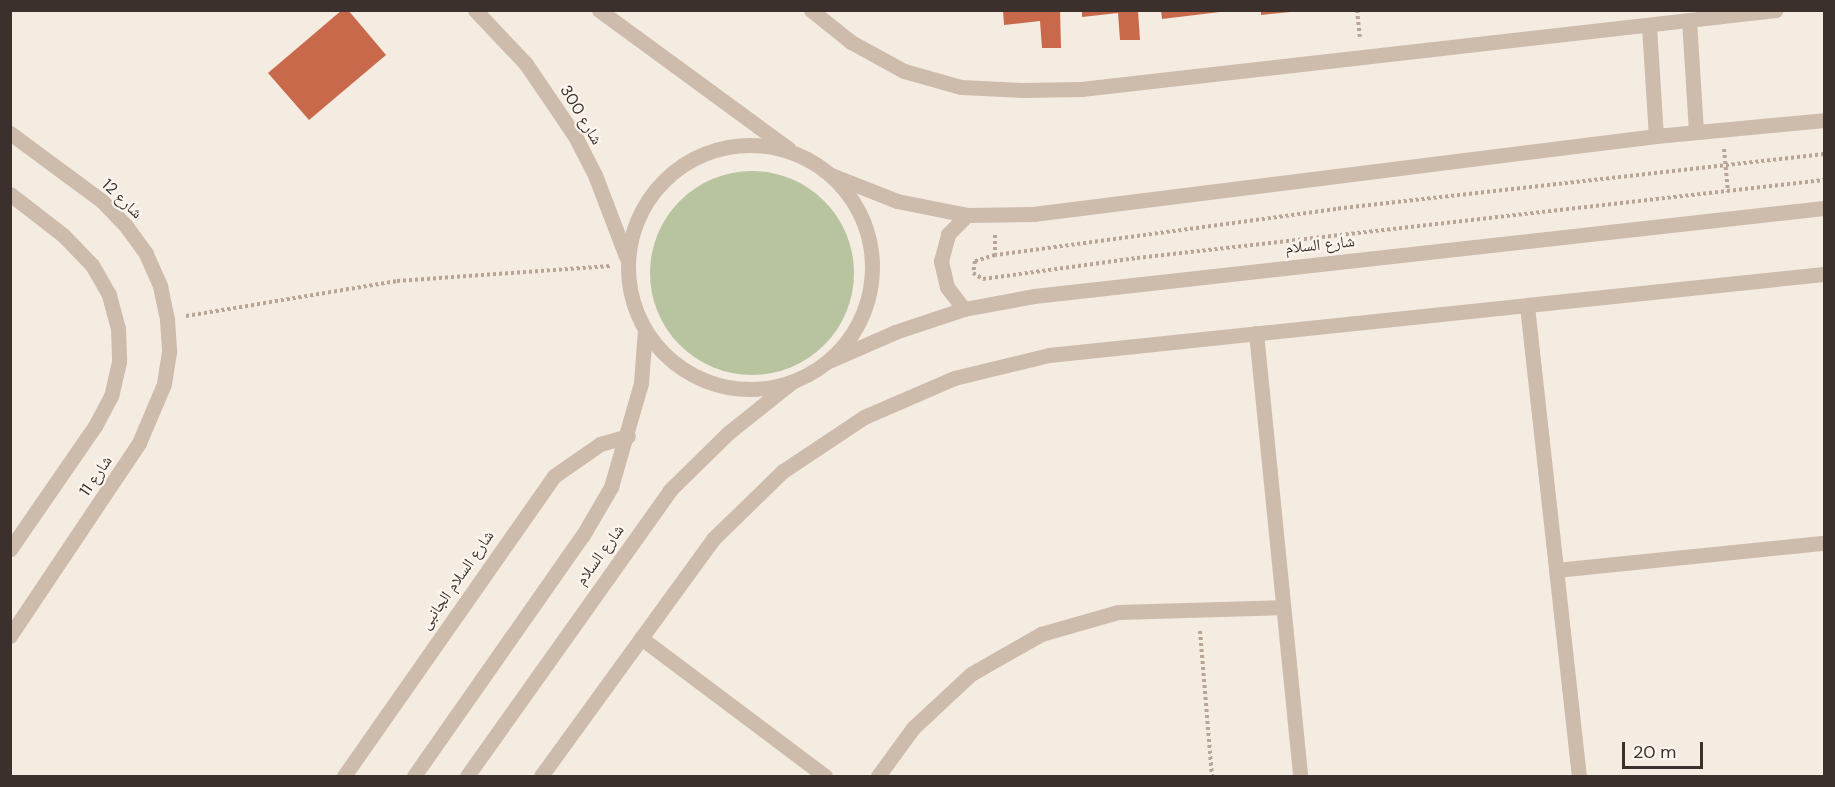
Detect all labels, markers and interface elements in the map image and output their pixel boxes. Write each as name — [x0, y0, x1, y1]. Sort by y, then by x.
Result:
street label: شارع 300 — [556, 82, 606, 148]
street label: شارع 12 — [98, 175, 146, 223]
street label: شارع السلام — [1284, 232, 1356, 258]
street label: شارع 11 — [76, 452, 116, 500]
street label: شارع السلام — [572, 521, 628, 589]
street label: شارع السلام الجانبى — [416, 527, 498, 633]
scale bar — [1625, 730, 1706, 768]
text: 20 m — [1633, 740, 1676, 764]

